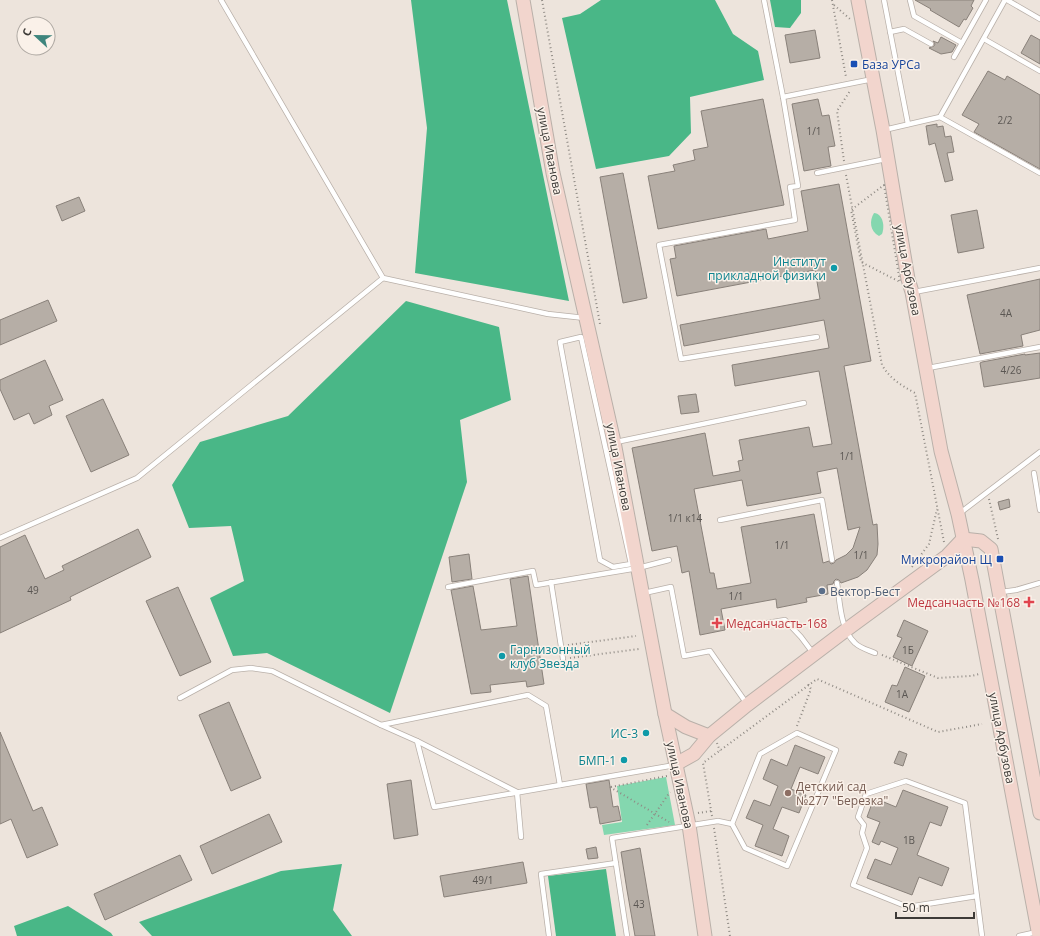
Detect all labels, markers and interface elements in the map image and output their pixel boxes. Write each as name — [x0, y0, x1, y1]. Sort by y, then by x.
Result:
north arrow — [16, 16, 56, 56]
text: С — [18, 26, 35, 38]
place label: База УРСа — [862, 56, 920, 73]
marker: База УРСа — [849, 59, 859, 69]
street label: улица Иванова — [533, 106, 567, 196]
house number: 2/2 — [997, 113, 1013, 127]
house number: 1/1 — [806, 124, 822, 138]
street label: улица Арбузова — [891, 223, 925, 317]
place label: Институт прикладной физики — [708, 253, 826, 284]
marker: Институт прикладной физики — [829, 263, 839, 273]
house number: 4А — [1000, 306, 1013, 320]
house number: 4/26 — [1001, 363, 1022, 377]
street label: улица Иванова — [602, 422, 636, 512]
house number: 1/1 — [839, 449, 855, 463]
house number: 1/1 к14 — [668, 511, 702, 525]
house number: 1/1 — [774, 538, 790, 552]
house number: 1/1 — [853, 548, 869, 562]
place label: Микрорайон Щ — [901, 551, 993, 568]
marker: Микрорайон Щ — [995, 554, 1005, 564]
house number: 49 — [27, 583, 39, 597]
place label: Вектор-Бeст — [830, 583, 901, 600]
marker: Вектор-Бeст — [817, 586, 827, 596]
house number: 1/1 — [728, 589, 744, 603]
place label: Медсанчасть №168 — [907, 594, 1020, 611]
marker: Медсанчасть №168 — [1023, 596, 1035, 608]
place label: Медсанчасть-168 — [726, 615, 827, 632]
marker: Медсанчасть-168 — [711, 617, 723, 629]
place label: Гарнизонный клуб Звезда — [510, 641, 591, 672]
house number: 1Б — [902, 643, 914, 657]
marker: Гарнизонный клуб Звезда — [497, 651, 507, 661]
house number: 1А — [896, 687, 909, 701]
street label: улица Арбузова — [985, 691, 1019, 785]
place label: ИС-3 — [611, 725, 638, 742]
marker: ИС-3 — [641, 728, 651, 738]
street label: улица Иванова — [662, 740, 698, 830]
place label: БМП-1 — [578, 752, 616, 769]
marker: БМП-1 — [619, 755, 629, 765]
place label: Детский сад №277 "Березка" — [796, 778, 888, 809]
marker: Детский сад №277 "Березка" — [783, 788, 793, 798]
house number: 1В — [903, 833, 915, 847]
house number: 49/1 — [473, 873, 493, 887]
scale bar — [896, 894, 974, 920]
house number: 43 — [633, 897, 645, 911]
text: 50 m — [902, 899, 930, 916]

